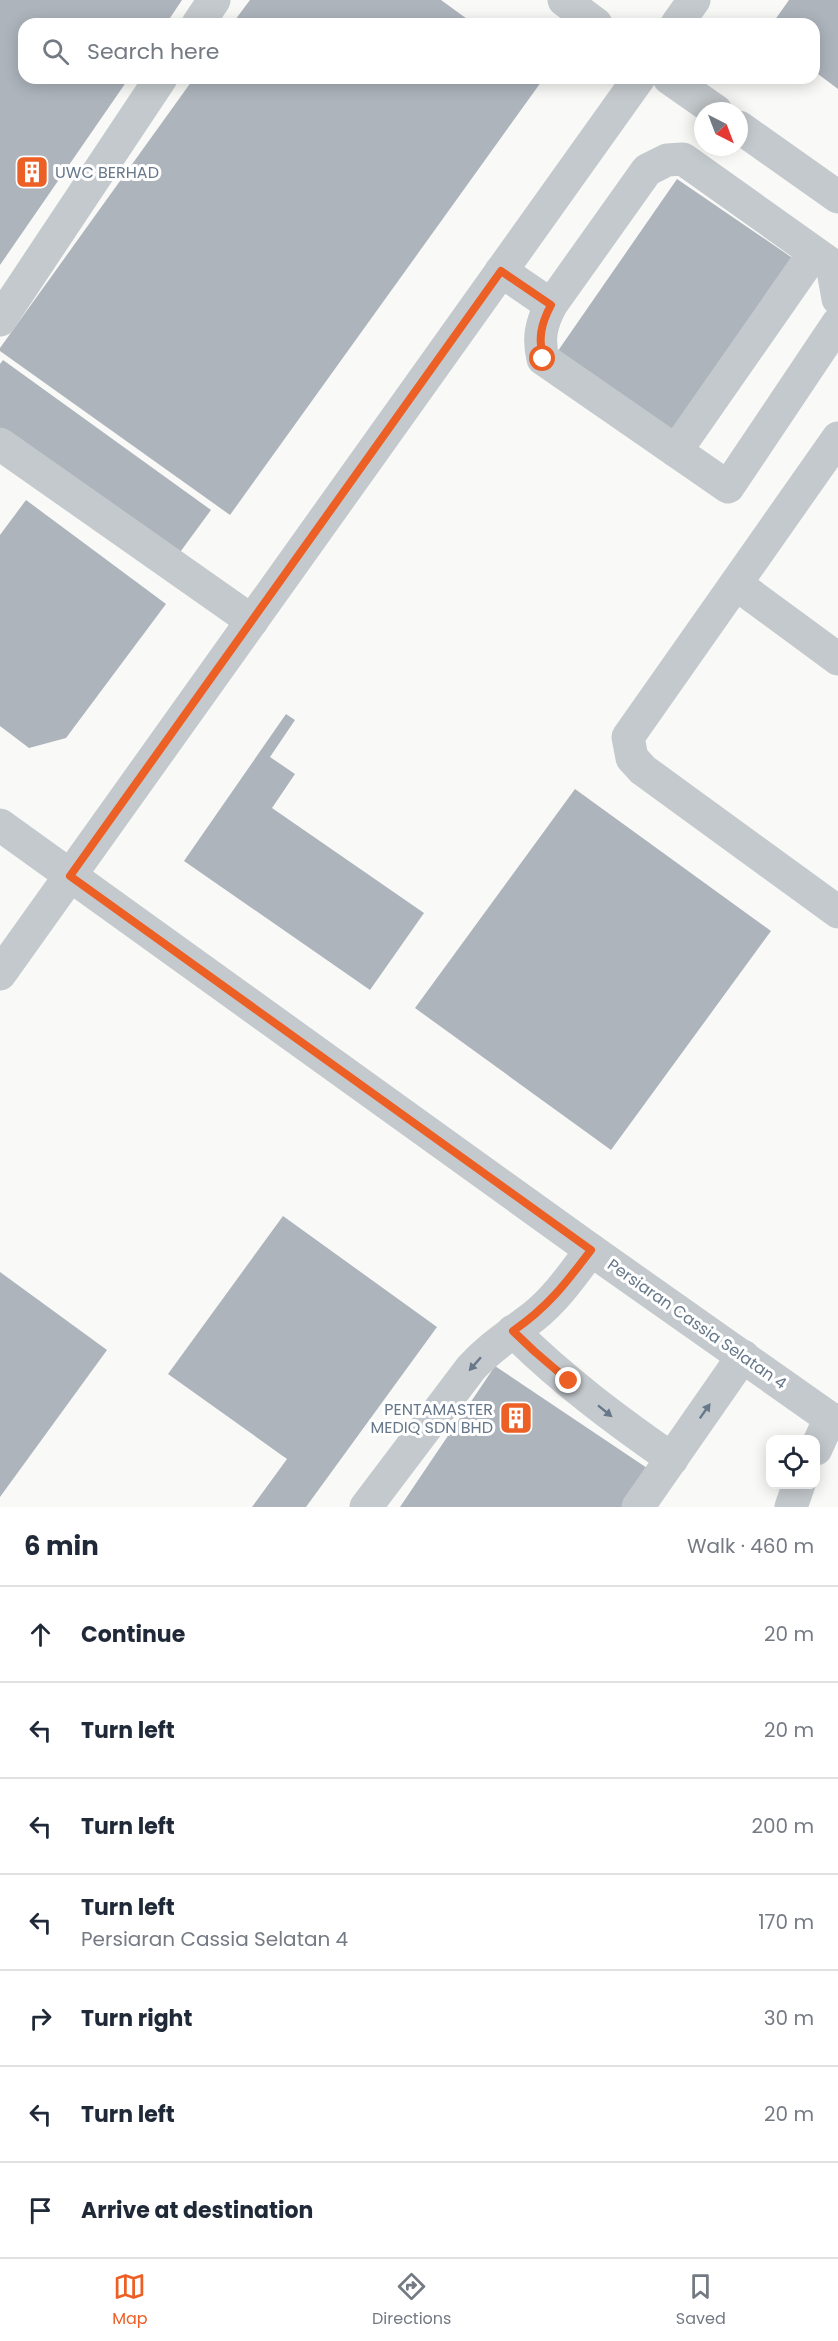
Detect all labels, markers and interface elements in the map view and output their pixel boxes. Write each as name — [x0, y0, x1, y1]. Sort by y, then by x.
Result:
search box — [18, 18, 820, 84]
icon: search — [39, 35, 72, 68]
text: Search here — [87, 36, 220, 67]
north arrow — [694, 102, 748, 156]
building icon: UWC BERHAD — [14, 154, 50, 190]
place label: UWC BERHAD — [55, 161, 159, 184]
route start — [529, 345, 555, 371]
street label: Persiaran Cassia Selatan 4 — [603, 1253, 791, 1395]
one-way arrow — [469, 1356, 482, 1371]
route end — [555, 1367, 581, 1393]
place label: PENTAMASTER MEDIQ SDN BHD — [370, 1398, 493, 1439]
building icon: PENTAMASTER MEDIQ SDN BHD — [498, 1400, 534, 1436]
one-way arrow — [699, 1403, 711, 1419]
one-way arrow — [597, 1404, 613, 1417]
map controls — [766, 1435, 820, 1489]
button: locate — [766, 1435, 820, 1489]
text: 6 min — [24, 1528, 99, 1564]
text: Walk · 460 m — [687, 1532, 814, 1560]
icon: ahead — [24, 1618, 57, 1651]
text: Continue — [81, 1619, 185, 1650]
text: 20 m — [764, 1620, 814, 1648]
icon: left — [24, 1714, 57, 1747]
text: Turn left — [81, 1715, 175, 1746]
text: 20 m — [764, 1716, 814, 1744]
icon: left — [24, 1810, 57, 1843]
text: Turn left — [81, 1811, 175, 1842]
text: 200 m — [751, 1812, 814, 1840]
text: Turn left — [81, 1892, 175, 1923]
icon: left — [24, 1906, 57, 1939]
text: 170 m — [758, 1908, 814, 1936]
text: Persiaran Cassia Selatan 4 — [81, 1925, 348, 1953]
icon: right — [24, 2002, 57, 2035]
text: Turn right — [81, 2003, 192, 2034]
text: 30 m — [764, 2004, 814, 2032]
icon: left — [24, 2098, 57, 2131]
text: Turn left — [81, 2099, 175, 2130]
text: 20 m — [764, 2100, 814, 2128]
icon: arrive — [24, 2194, 57, 2227]
text: Arrive at destination — [81, 2195, 313, 2226]
tab: Map — [112, 2270, 148, 2331]
tab: Directions — [372, 2270, 451, 2331]
tab: Saved — [676, 2270, 726, 2331]

